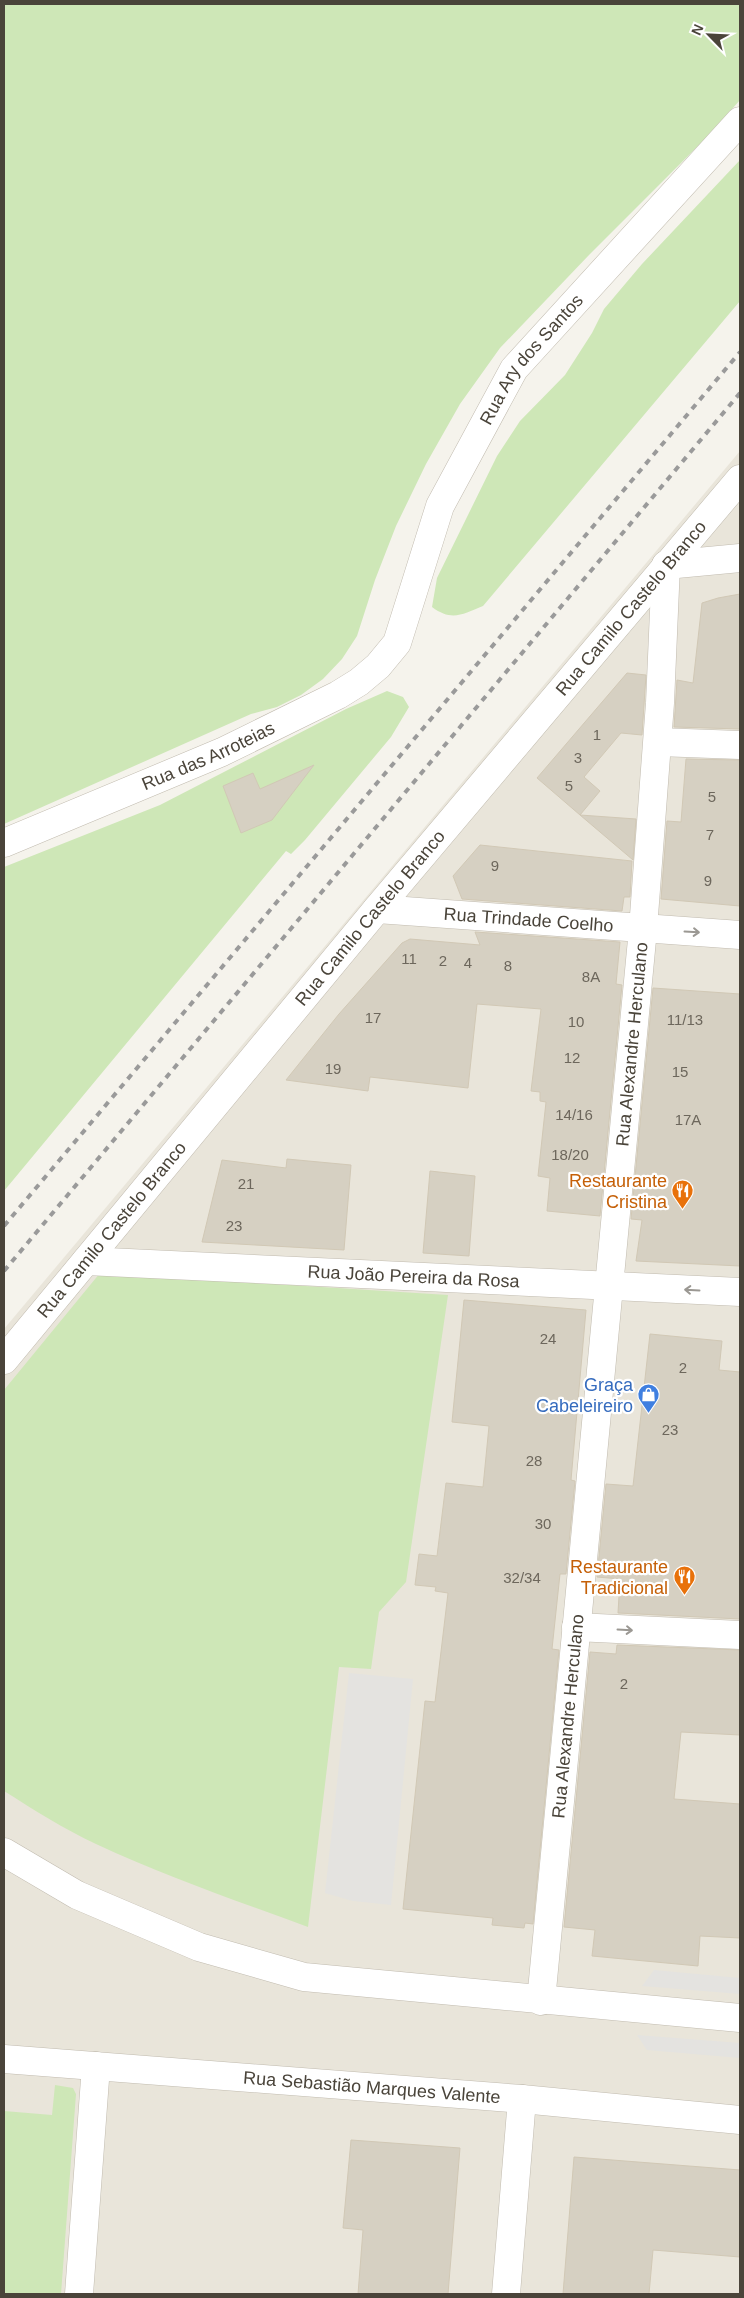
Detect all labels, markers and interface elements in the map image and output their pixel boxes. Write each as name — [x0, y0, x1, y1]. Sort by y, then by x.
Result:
north arrow — [684, 10, 734, 60]
text: N — [688, 22, 706, 38]
street label: Rua Ary dos Santos — [476, 290, 587, 428]
street label: Rua Camilo Castelo Branco — [552, 517, 710, 699]
street label: Rua das Arroteias — [139, 718, 278, 794]
house number: 1 — [593, 726, 601, 743]
house number: 3 — [574, 749, 582, 766]
house number: 5 — [565, 777, 573, 794]
house number: 5 — [708, 788, 716, 805]
street label: Rua Camilo Castelo Branco — [291, 826, 449, 1010]
house number: 7 — [706, 826, 714, 843]
house number: 9 — [491, 857, 499, 874]
house number: 9 — [704, 872, 712, 889]
street label: Rua Trindade Coelho — [443, 904, 614, 936]
one-way arrow — [684, 928, 700, 937]
street label: Rua Alexandre Herculano — [612, 941, 652, 1147]
house number: 11 — [401, 950, 417, 967]
house number: 2 — [439, 952, 447, 969]
house number: 4 — [464, 954, 472, 971]
house number: 8 — [504, 957, 512, 974]
house number: 8A — [582, 968, 600, 985]
house number: 17 — [365, 1009, 381, 1026]
house number: 11/13 — [667, 1011, 703, 1028]
house number: 10 — [568, 1013, 584, 1030]
house number: 12 — [564, 1049, 580, 1066]
house number: 19 — [325, 1060, 341, 1077]
house number: 15 — [672, 1063, 688, 1080]
house number: 14/16 — [555, 1106, 593, 1123]
house number: 17A — [675, 1111, 701, 1128]
street label: Rua Camilo Castelo Branco — [33, 1138, 190, 1322]
house number: 18/20 — [551, 1146, 589, 1163]
place label: Restaurante Cristina — [569, 1171, 668, 1212]
house number: 21 — [238, 1175, 254, 1192]
restaurant icon: Restaurante Cristina — [671, 1179, 695, 1210]
house number: 23 — [226, 1217, 242, 1234]
street label: Rua João Pereira da Rosa — [307, 1262, 521, 1292]
one-way arrow — [684, 1285, 700, 1294]
house number: 24 — [540, 1330, 556, 1347]
house number: 2 — [679, 1359, 687, 1376]
place label: Graça Cabeleireiro — [536, 1375, 634, 1416]
shop icon: Graça Cabeleireiro — [637, 1383, 661, 1414]
house number: 23 — [662, 1421, 678, 1438]
house number: 28 — [526, 1452, 542, 1469]
house number: 30 — [535, 1515, 551, 1532]
place label: Restaurante Tradicional — [570, 1557, 668, 1598]
restaurant icon: Restaurante Tradicional — [672, 1565, 696, 1596]
house number: 32/34 — [503, 1569, 541, 1586]
street label: Rua Alexandre Herculano — [548, 1613, 588, 1819]
one-way arrow — [617, 1625, 633, 1634]
house number: 2 — [620, 1675, 628, 1692]
street label: Rua Sebastião Marques Valente — [243, 2068, 501, 2107]

